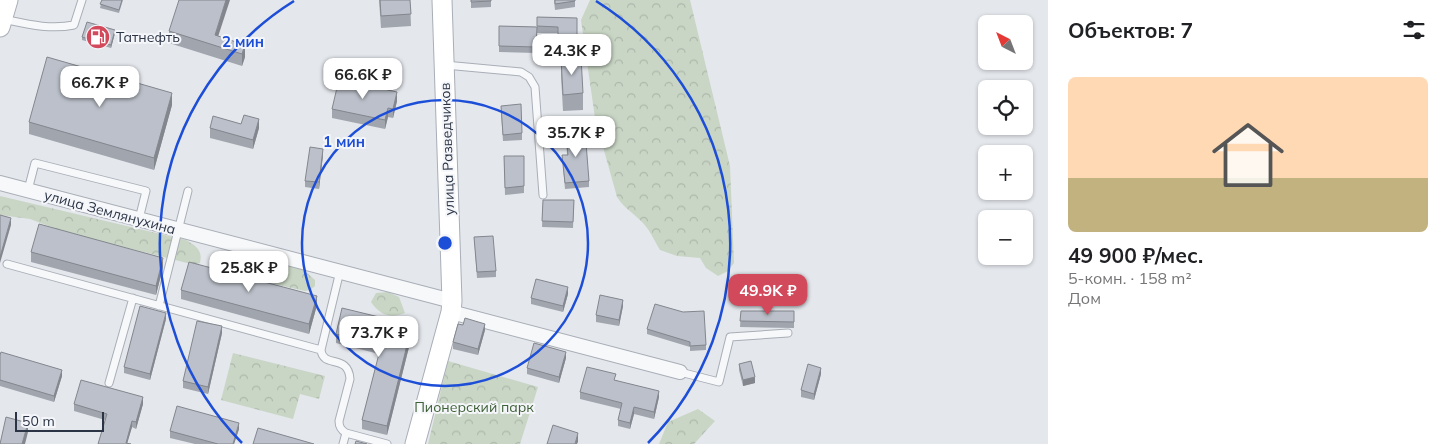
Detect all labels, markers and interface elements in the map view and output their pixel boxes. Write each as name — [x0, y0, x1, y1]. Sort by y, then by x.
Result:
north arrow — [978, 15, 1032, 70]
map controls — [978, 15, 1033, 265]
icon: filters — [1400, 16, 1428, 44]
text: Объектов: 7 — [1068, 17, 1193, 43]
fuel station icon: Татнефть — [85, 24, 111, 50]
place label: Татнефть — [116, 28, 180, 46]
text: 2 мин — [222, 32, 264, 51]
pin: 24.3K ₽ — [526, 34, 618, 76]
text: 24.3K ₽ — [543, 40, 601, 60]
pin: 66.6K ₽ — [317, 58, 409, 100]
text: 66.6K ₽ — [334, 64, 392, 84]
pin: 66.7K ₽ — [54, 66, 146, 108]
text: 66.7K ₽ — [71, 72, 129, 92]
button: locate — [978, 80, 1033, 135]
street label: улица Разведчиков — [436, 82, 458, 216]
icon: home — [1203, 110, 1293, 200]
pin: 35.7K ₽ — [530, 116, 622, 158]
text: 35.7K ₽ — [547, 122, 605, 142]
text: 1 мин — [323, 132, 365, 151]
button: + — [978, 145, 1033, 200]
street label: улица Землянухина — [42, 186, 178, 238]
button: − — [978, 210, 1033, 265]
centre of rings — [436, 234, 454, 252]
text: 49 900 ₽/мес. — [1068, 242, 1203, 268]
pin: 25.8K ₽ — [203, 250, 295, 293]
text: 25.8K ₽ — [220, 257, 278, 277]
text: 5-комн. · 158 m² — [1068, 268, 1192, 288]
pin: 49.9K ₽ — [722, 274, 814, 316]
text: 49.9K ₽ — [739, 280, 797, 300]
text: Дом — [1068, 288, 1101, 308]
pin: 73.7K ₽ — [333, 316, 425, 358]
text: 73.7K ₽ — [350, 322, 408, 342]
park label: Пионерский парк — [414, 398, 534, 416]
scale bar — [15, 409, 104, 432]
text: 50 m — [22, 412, 55, 430]

